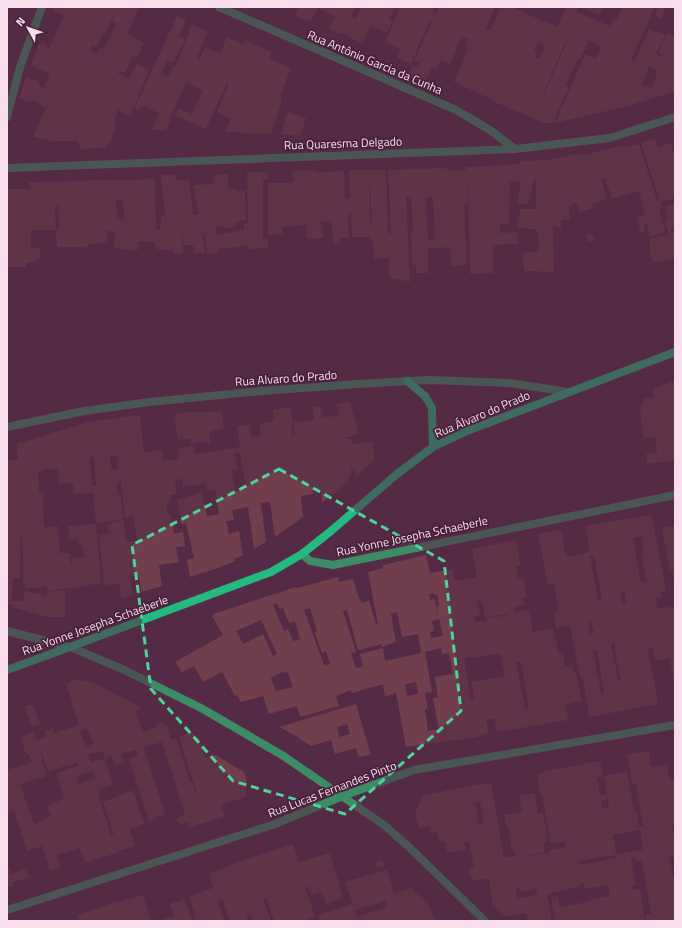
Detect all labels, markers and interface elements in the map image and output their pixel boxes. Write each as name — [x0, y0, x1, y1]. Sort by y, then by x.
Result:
north arrow — [8, 8, 48, 48]
text: N — [12, 14, 29, 30]
street label: Rua Antônio Garcia da Cunha — [304, 25, 446, 99]
street label: Rua Quaresma Delgado — [283, 131, 403, 155]
street label: Rua Alvaro do Prado — [234, 365, 338, 391]
street label: Rua Álvaro do Prado — [431, 385, 533, 443]
street label: Rua Yonne Josepha Schaeberle — [335, 511, 489, 561]
street label: Rua Yonne Josepha Schaeberle — [19, 590, 171, 660]
street label: Rua Lucas Fernandes Pinto — [265, 756, 399, 822]

